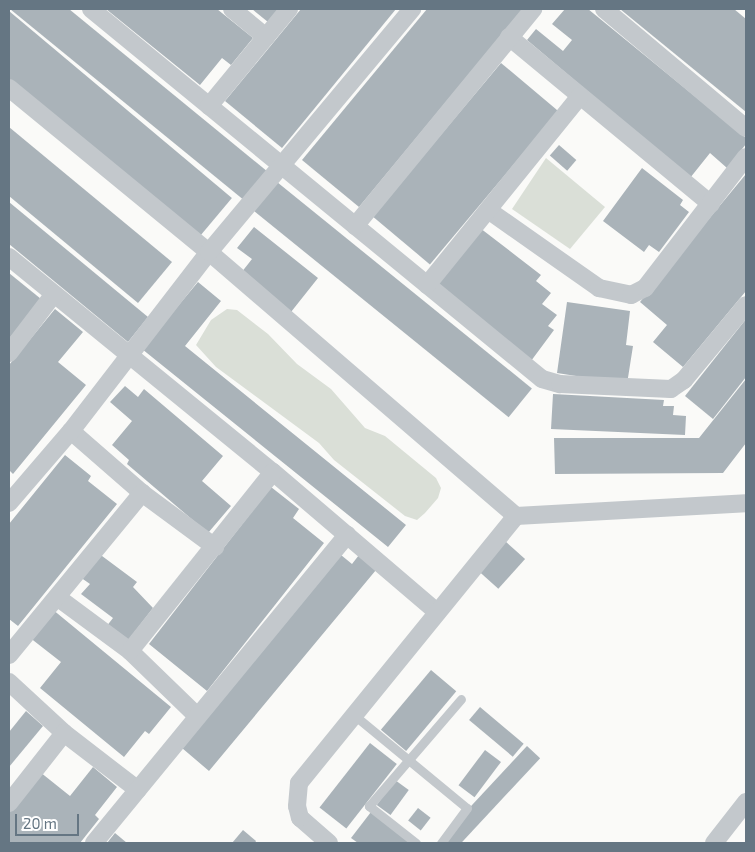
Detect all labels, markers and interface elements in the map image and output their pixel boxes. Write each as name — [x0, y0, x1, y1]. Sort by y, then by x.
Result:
scale bar — [18, 804, 81, 836]
text: 20 m — [23, 814, 57, 832]

